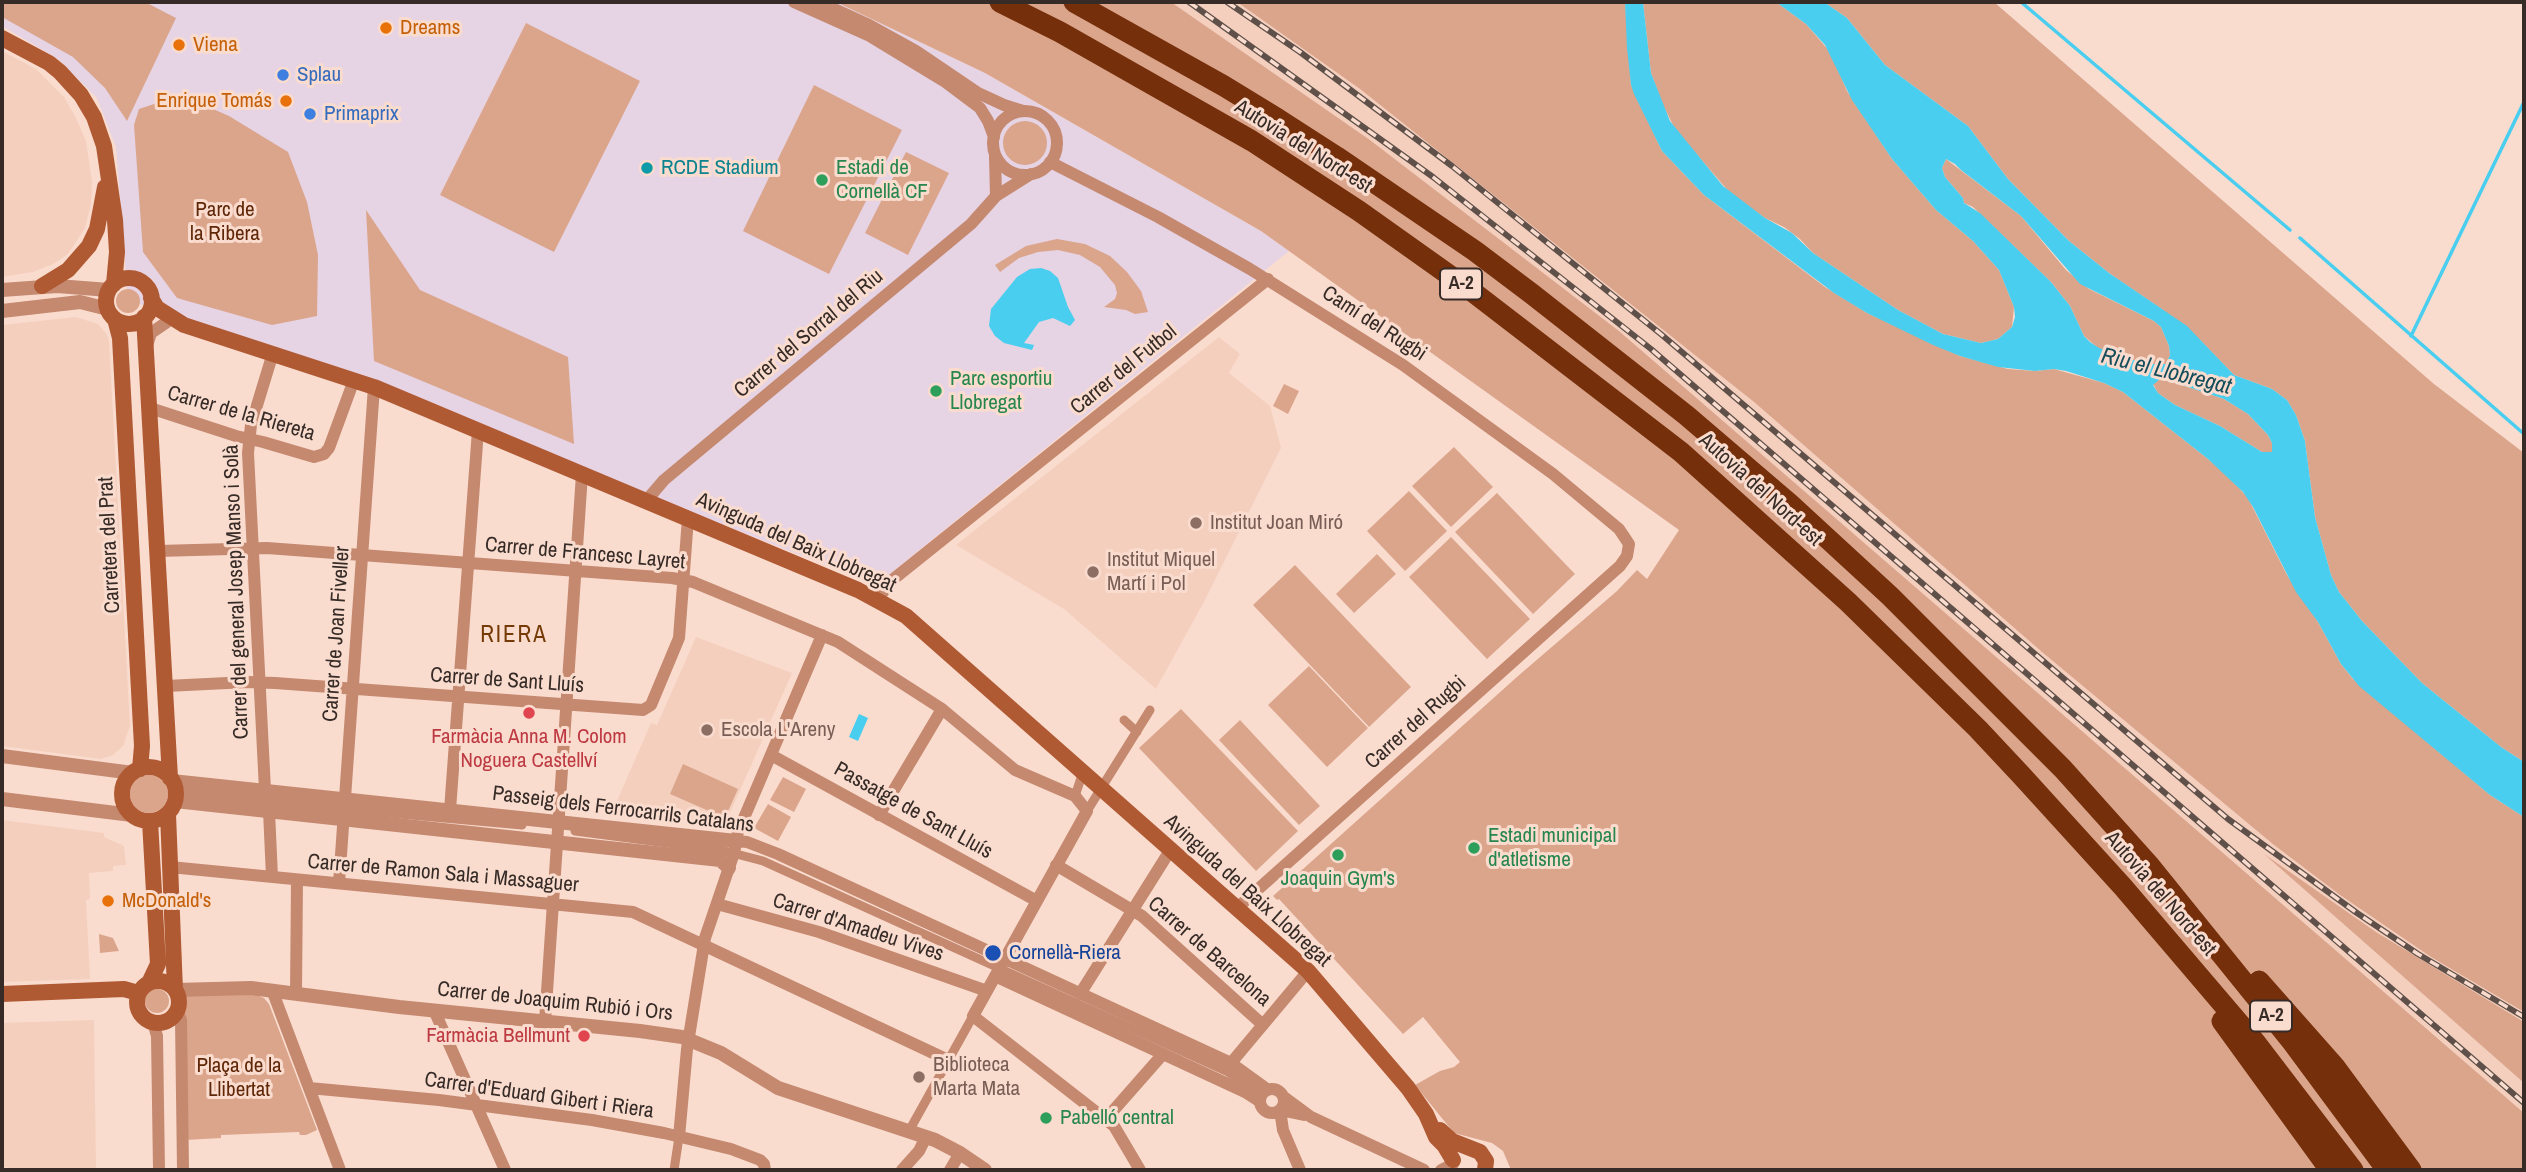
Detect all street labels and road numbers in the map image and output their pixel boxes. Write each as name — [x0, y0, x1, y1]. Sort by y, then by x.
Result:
street label: Autovia del Nord-est — [1230, 95, 1376, 199]
street label: Carrer del Sorral del Riu — [729, 264, 889, 404]
road number: A-2 — [1440, 268, 1482, 300]
street label: Camí del Rugbi — [1317, 281, 1431, 367]
street label: Carrer del Futbol — [1066, 320, 1182, 420]
street label: Carrer de la Riereta — [164, 381, 318, 447]
street label: Autovia del Nord-est — [1693, 428, 1827, 552]
street label: Carrer del general Josep Manso i Solà — [219, 444, 255, 740]
street label: Carretera del Prat — [94, 476, 126, 614]
street label: Avinguda del Baix Llobregat — [692, 488, 900, 598]
street label: Carrer de Francesc Layret — [484, 533, 686, 575]
street label: Carrer de Joan Fiveller — [318, 545, 356, 723]
street label: Carrer de Sant Lluís — [429, 663, 585, 699]
street label: Carrer del Rugbi — [1360, 671, 1472, 775]
street label: Passatge de Sant Lluís — [829, 757, 997, 865]
street label: Passeig dels Ferrocarrils Catalans — [491, 781, 755, 839]
street label: Avinguda del Baix Llobregat — [1158, 809, 1336, 973]
street label: Autovia del Nord-est — [2099, 826, 2221, 962]
street label: Carrer de Ramon Sala i Massaguer — [307, 850, 579, 898]
street label: Carrer d'Amadeu Vives — [769, 888, 947, 968]
street label: Carrer de Barcelona — [1142, 892, 1276, 1012]
street label: Carrer de Joaquim Rubió i Ors — [436, 977, 674, 1027]
road number: A-2 — [2250, 1000, 2292, 1032]
street label: Carrer d'Eduard Gibert i Riera — [423, 1067, 655, 1125]

